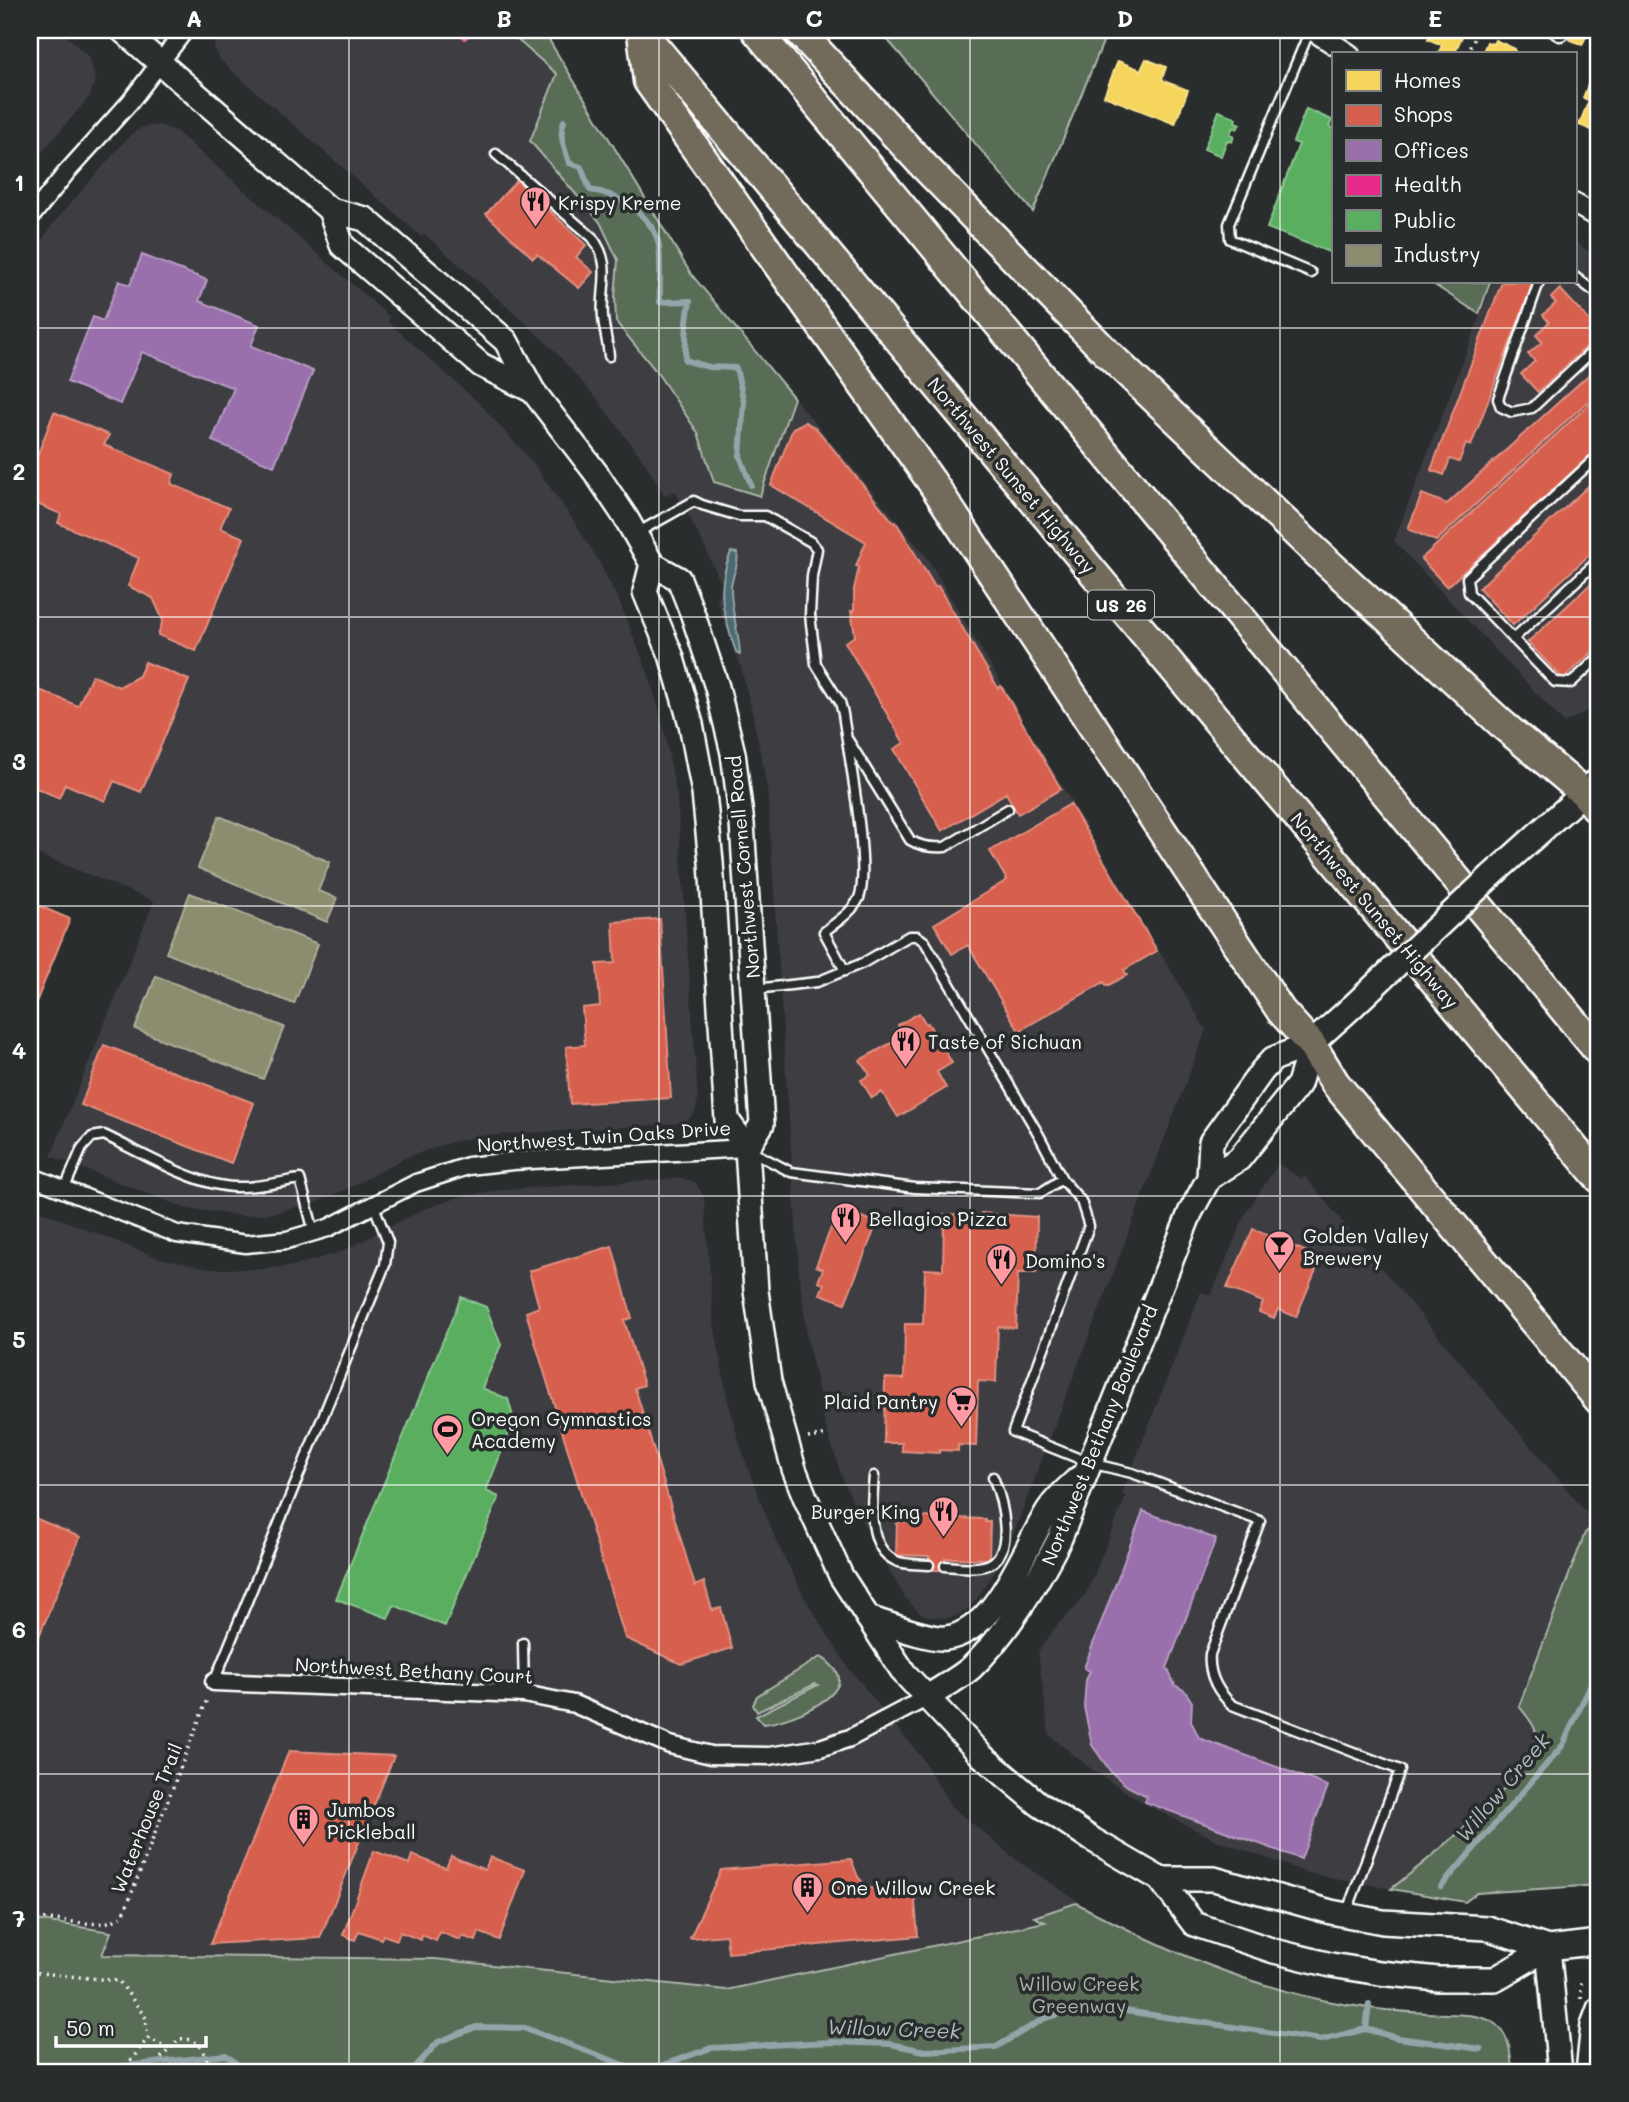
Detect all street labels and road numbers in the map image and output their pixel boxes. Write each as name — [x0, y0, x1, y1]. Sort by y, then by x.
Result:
street label: Northwest Sunset Highway — [922, 372, 1102, 578]
road number: US 26 — [1088, 590, 1154, 620]
street label: Northwest Cornell Road — [721, 754, 765, 980]
street label: Northwest Sunset Highway — [1285, 807, 1465, 1013]
street label: Northwest Twin Oaks Drive — [476, 1115, 732, 1157]
street label: Northwest Bethany Boulevard — [1035, 1301, 1163, 1569]
street label: Northwest Bethany Court — [294, 1651, 534, 1689]
street label: Waterhouse Trail — [104, 1739, 188, 1897]

